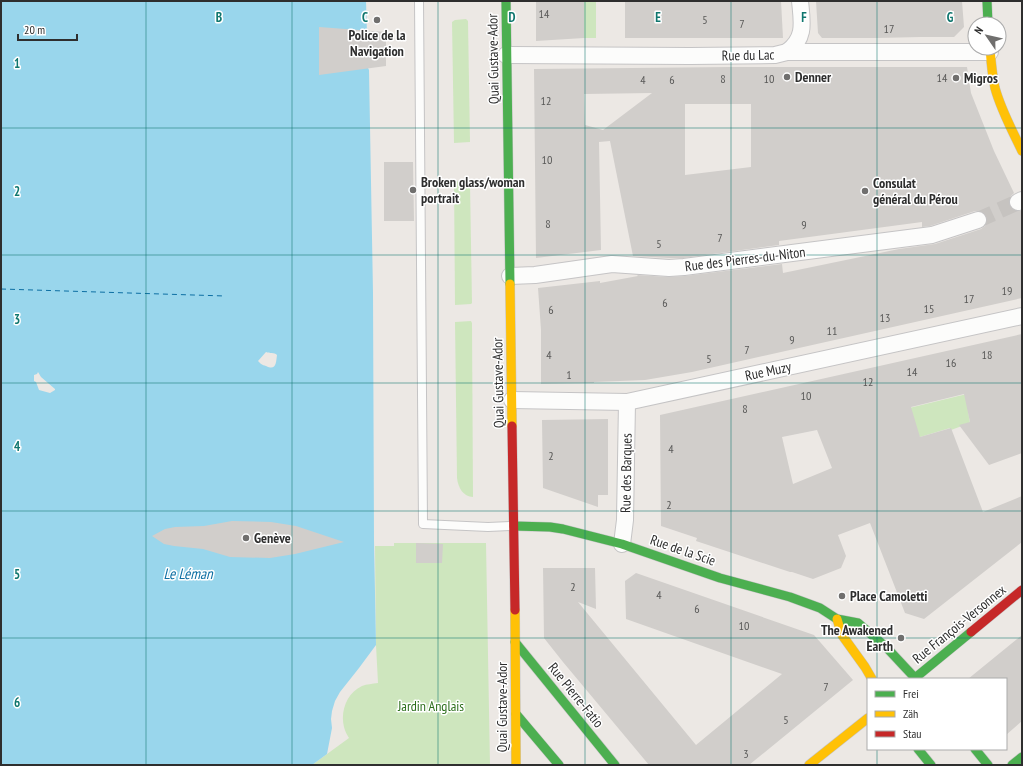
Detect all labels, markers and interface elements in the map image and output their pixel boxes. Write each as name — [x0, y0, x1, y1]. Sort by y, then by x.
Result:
house number: 14 — [539, 6, 550, 21]
text: B — [216, 9, 222, 26]
text: C — [362, 9, 368, 26]
text: D — [509, 9, 516, 26]
text: E — [655, 9, 661, 26]
text: F — [801, 9, 807, 26]
text: G — [947, 9, 954, 26]
house number: 5 — [702, 12, 708, 27]
street label: Quai Gustave-Ador — [483, 14, 503, 104]
marker: Police de la Navigation — [372, 15, 382, 25]
scale bar — [18, 16, 77, 42]
house number: 7 — [739, 16, 745, 31]
north arrow — [967, 16, 1007, 56]
house number: 17 — [884, 21, 894, 36]
text: 20 m — [24, 22, 45, 37]
text: N — [971, 24, 986, 37]
place label: Police de la Navigation — [349, 26, 406, 60]
street label: Rue du Lac — [721, 46, 775, 64]
text: 1 — [14, 55, 20, 72]
place label: Denner — [795, 68, 832, 86]
place label: Migros — [964, 69, 998, 87]
house number: 14 — [937, 70, 948, 85]
house number: 8 — [720, 71, 726, 86]
house number: 10 — [764, 71, 774, 86]
house number: 4 — [640, 72, 646, 87]
house number: 6 — [669, 72, 675, 87]
marker: Denner — [782, 72, 792, 82]
marker: Migros — [951, 73, 961, 83]
house number: 12 — [541, 93, 551, 108]
house number: 10 — [542, 152, 552, 167]
place label: Broken glass/woman portrait — [421, 173, 525, 207]
place label: Consulat général du Pérou — [873, 174, 958, 208]
text: 2 — [14, 183, 20, 200]
marker: Broken glass/woman portrait — [408, 185, 418, 195]
marker: Consulat général du Pérou — [860, 186, 870, 196]
house number: 8 — [545, 216, 551, 231]
house number: 9 — [801, 217, 807, 232]
house number: 7 — [717, 230, 723, 245]
house number: 5 — [656, 236, 662, 251]
street label: Rue des Pierres-du-Niton — [684, 243, 806, 275]
house number: 19 — [1002, 283, 1012, 298]
house number: 17 — [964, 291, 974, 306]
house number: 6 — [662, 295, 668, 310]
house number: 15 — [924, 301, 934, 316]
house number: 6 — [548, 302, 554, 317]
house number: 13 — [880, 310, 890, 325]
text: 3 — [14, 311, 20, 328]
house number: 11 — [827, 323, 837, 338]
house number: 9 — [789, 332, 795, 347]
street label: Quai Gustave-Ador — [488, 338, 508, 428]
house number: 7 — [744, 342, 750, 357]
house number: 4 — [546, 347, 552, 362]
house number: 18 — [982, 347, 992, 362]
house number: 5 — [706, 351, 712, 366]
house number: 16 — [946, 355, 956, 370]
street label: Rue Muzy — [743, 357, 793, 385]
house number: 14 — [907, 364, 918, 379]
house number: 1 — [566, 367, 572, 382]
house number: 12 — [863, 374, 873, 389]
house number: 10 — [801, 388, 811, 403]
house number: 8 — [742, 401, 748, 416]
street label: Rue des Barques — [616, 433, 636, 513]
text: 4 — [14, 438, 21, 455]
house number: 4 — [668, 441, 674, 456]
house number: 2 — [548, 448, 554, 463]
house number: 2 — [666, 497, 672, 512]
place label: Genève — [254, 529, 291, 547]
street label: Rue de la Scie — [648, 530, 718, 570]
marker: Genève — [241, 533, 251, 543]
water label: Le Léman — [163, 564, 214, 583]
text: 5 — [14, 566, 20, 583]
house number: 2 — [570, 579, 576, 594]
street label: Rue François-Versonnex — [909, 581, 1010, 667]
house number: 4 — [656, 587, 662, 602]
place label: Place Camoletti — [850, 587, 927, 605]
marker: Place Camoletti — [837, 591, 847, 601]
house number: 6 — [694, 601, 700, 616]
house number: 10 — [739, 618, 749, 633]
place label: The Awakened Earth — [821, 621, 893, 655]
marker: The Awakened Earth — [896, 633, 906, 643]
street label: Rue Pierre-Fatio — [544, 659, 608, 731]
street label: Quai Gustave-Ador — [493, 662, 511, 752]
legend — [867, 678, 1007, 750]
house number: 7 — [823, 679, 829, 694]
text: Frei — [903, 686, 919, 701]
text: 6 — [14, 694, 20, 711]
park label: Jardin Anglais — [397, 697, 464, 715]
text: Zäh — [903, 706, 918, 721]
house number: 5 — [783, 712, 789, 727]
text: Stau — [903, 726, 921, 741]
house number: 3 — [743, 746, 749, 761]

